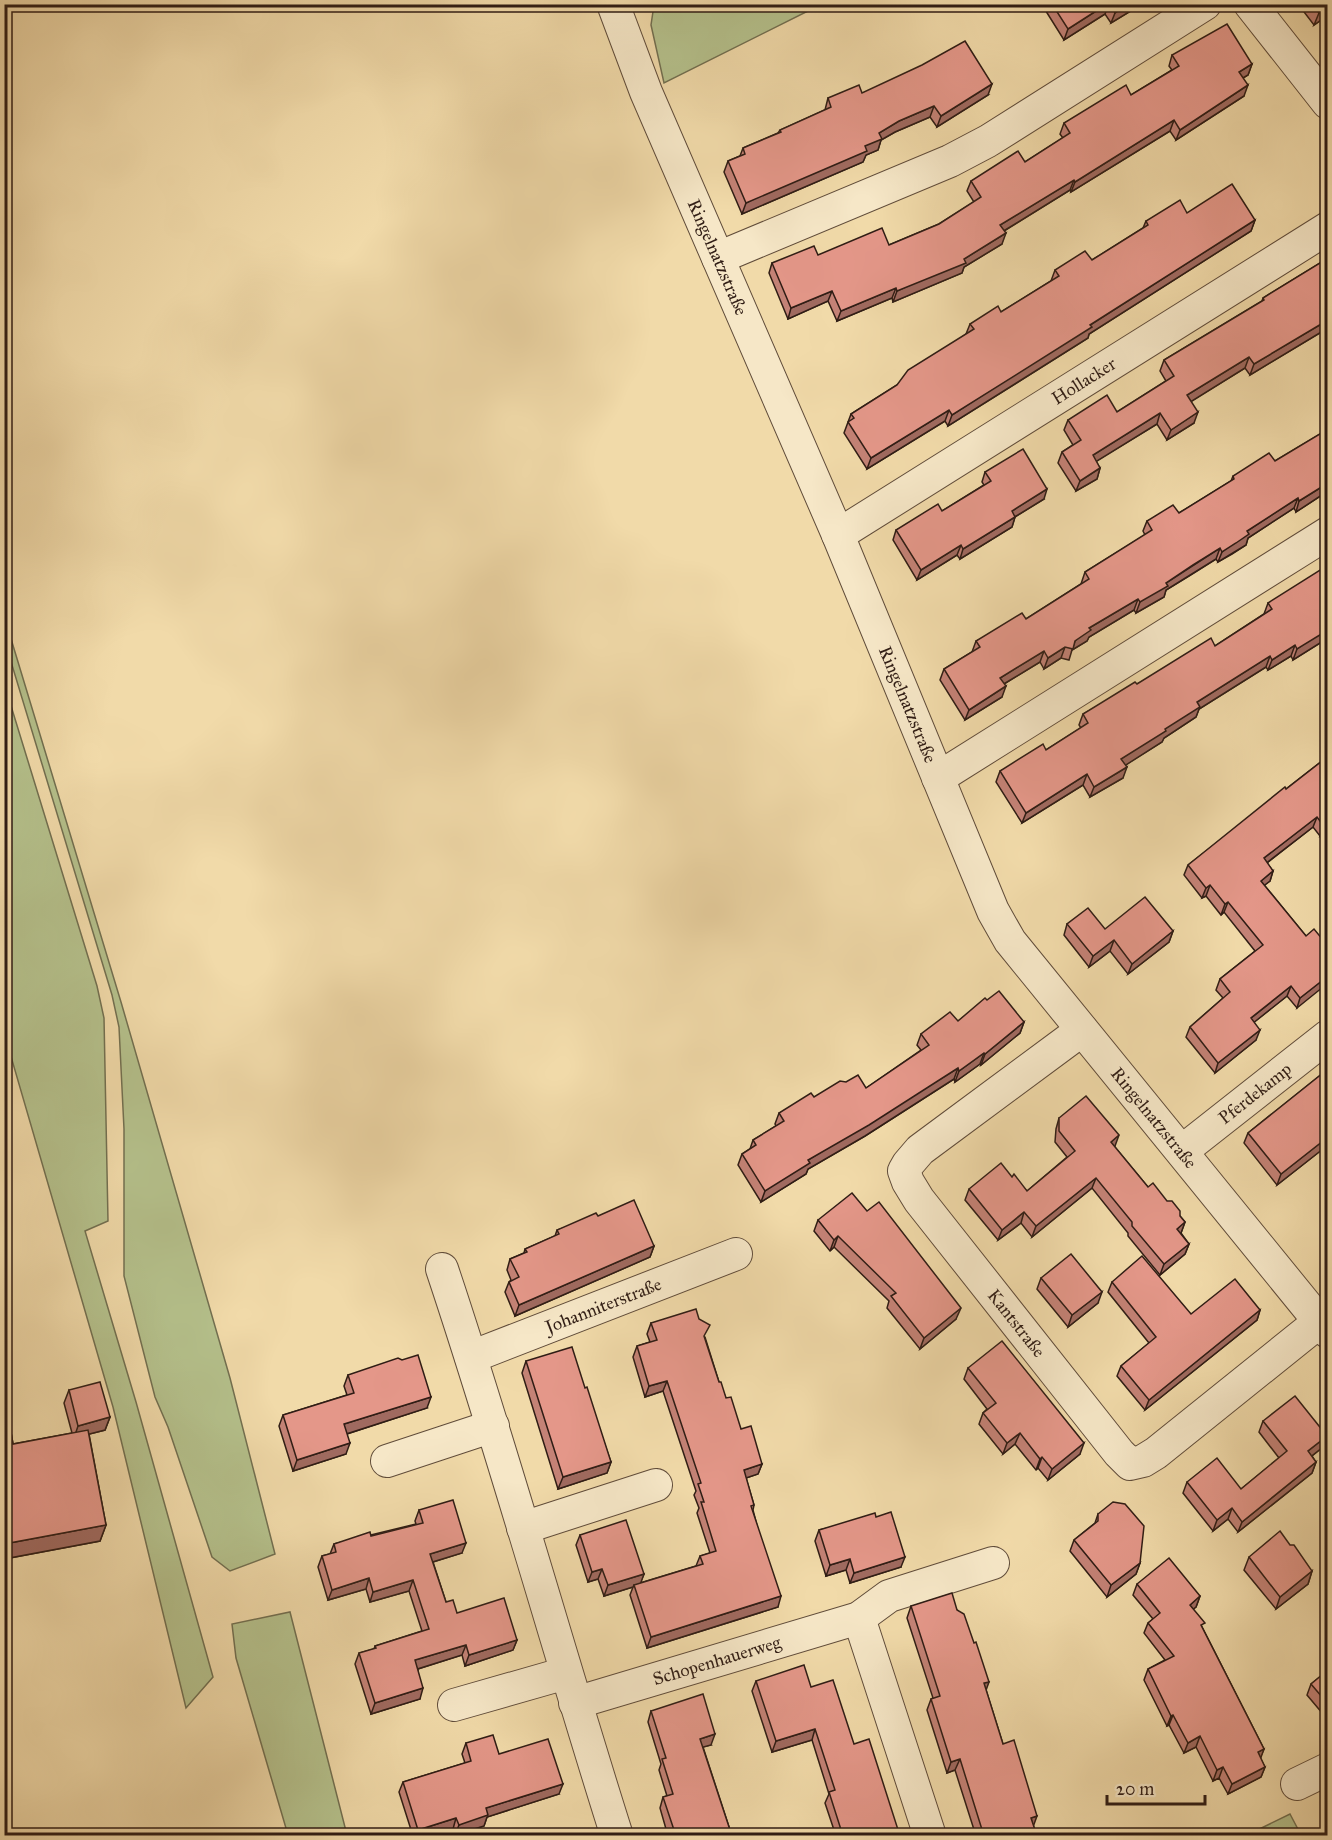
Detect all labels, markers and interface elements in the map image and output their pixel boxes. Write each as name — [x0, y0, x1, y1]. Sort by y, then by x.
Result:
street label: Ringelnatzstraße — [683, 196, 752, 319]
street label: Hollacker — [1047, 352, 1120, 409]
street label: Ringelnatzstraße — [874, 643, 942, 766]
street label: Pferdekamp — [1214, 1058, 1296, 1129]
street label: Ringelnatzstraße — [1106, 1063, 1202, 1173]
street label: Johanniterstraße — [540, 1273, 665, 1340]
street label: Kantstraße — [983, 1285, 1050, 1362]
street label: Schopenhauerweg — [650, 1631, 784, 1690]
scale bar — [1107, 1768, 1204, 1806]
text: 20 m — [1116, 1778, 1154, 1800]

